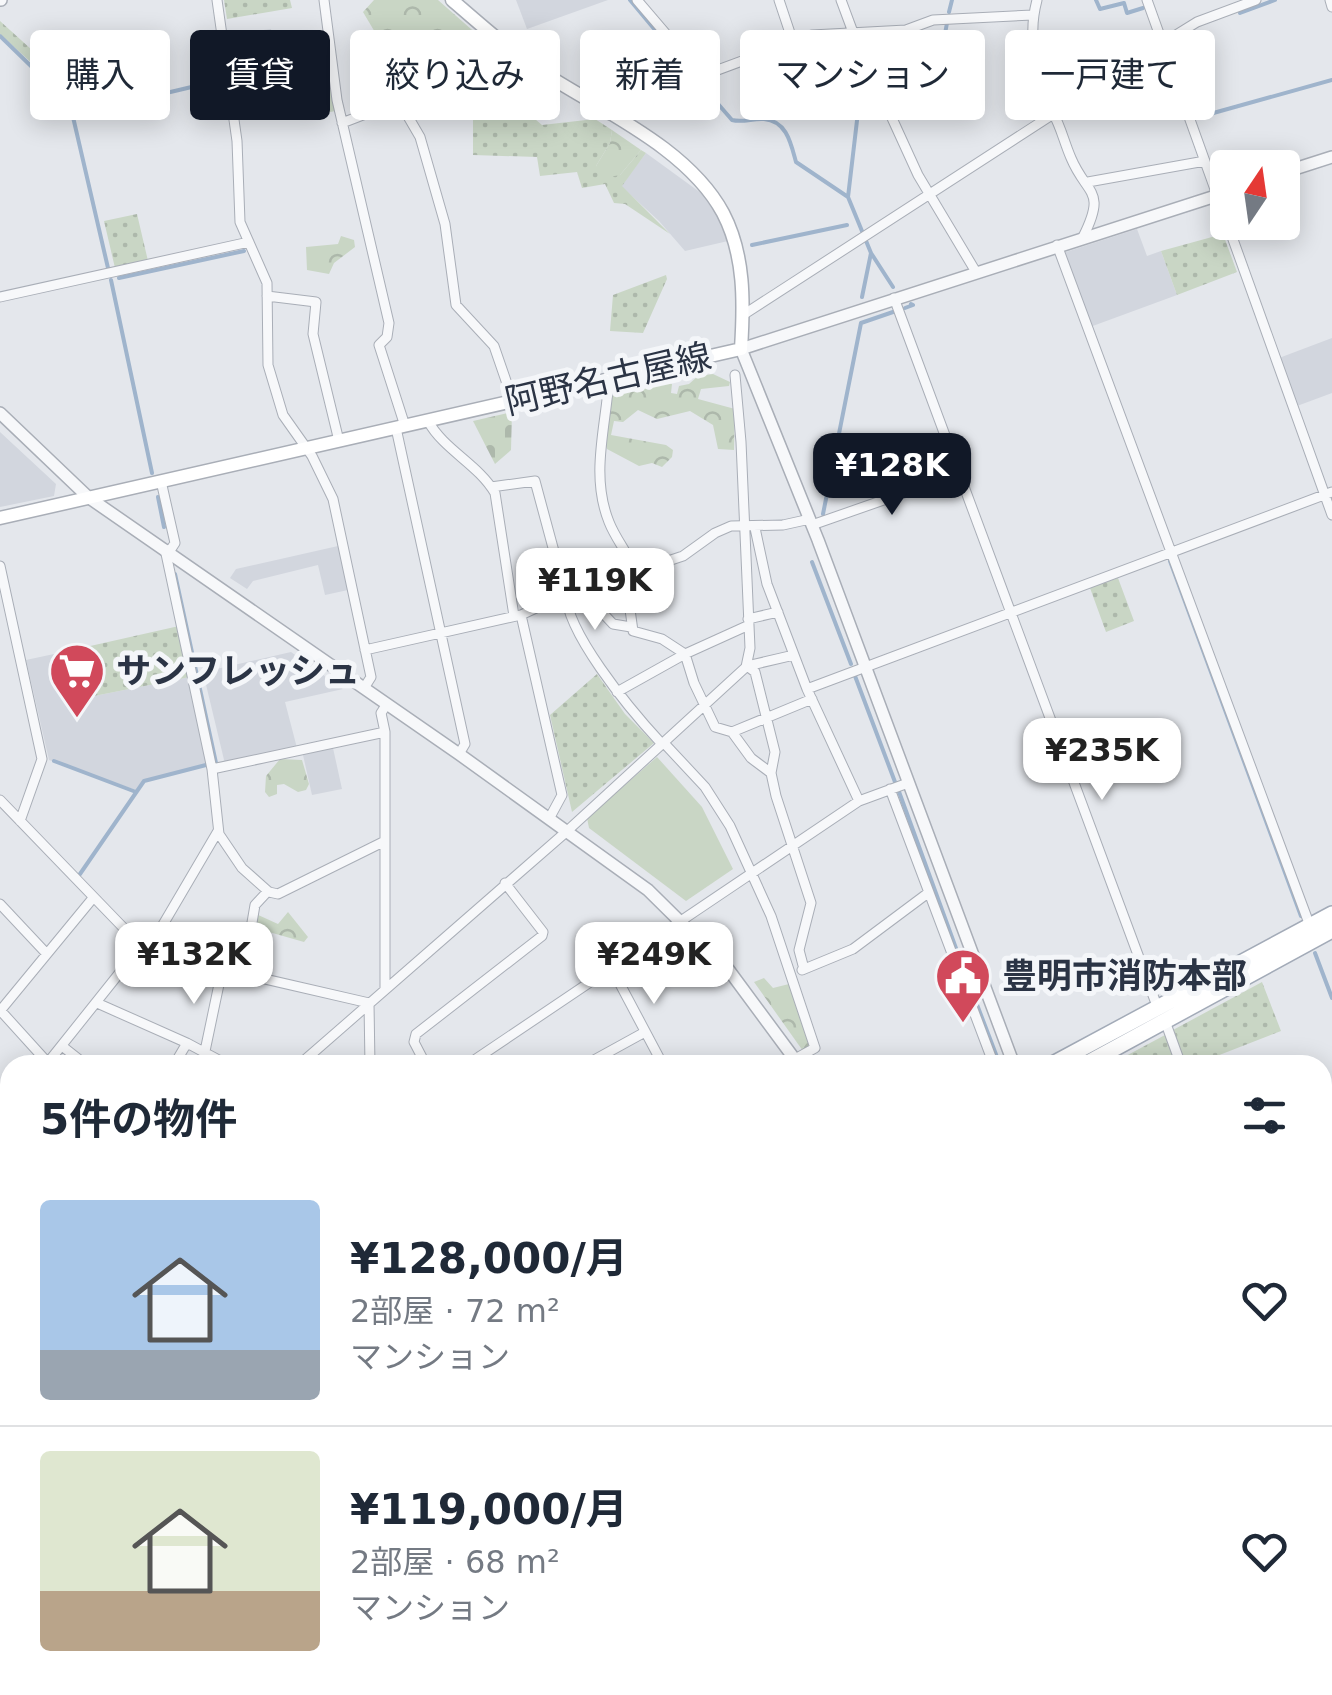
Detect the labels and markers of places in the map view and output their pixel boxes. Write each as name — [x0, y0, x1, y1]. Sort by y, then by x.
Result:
pin: ¥128K — [822, 433, 962, 518]
pin: ¥119K — [525, 548, 665, 633]
supermarket icon: サンフレッシュ — [47, 641, 107, 720]
place label: サンフレッシュ — [116, 651, 360, 691]
pin: ¥235K — [1032, 718, 1172, 803]
pin: ¥132K — [124, 922, 264, 1007]
pin: ¥249K — [584, 922, 724, 1007]
public building icon: 豊明市消防本部 — [933, 946, 993, 1025]
place label: 豊明市消防本部 — [1002, 956, 1247, 996]

